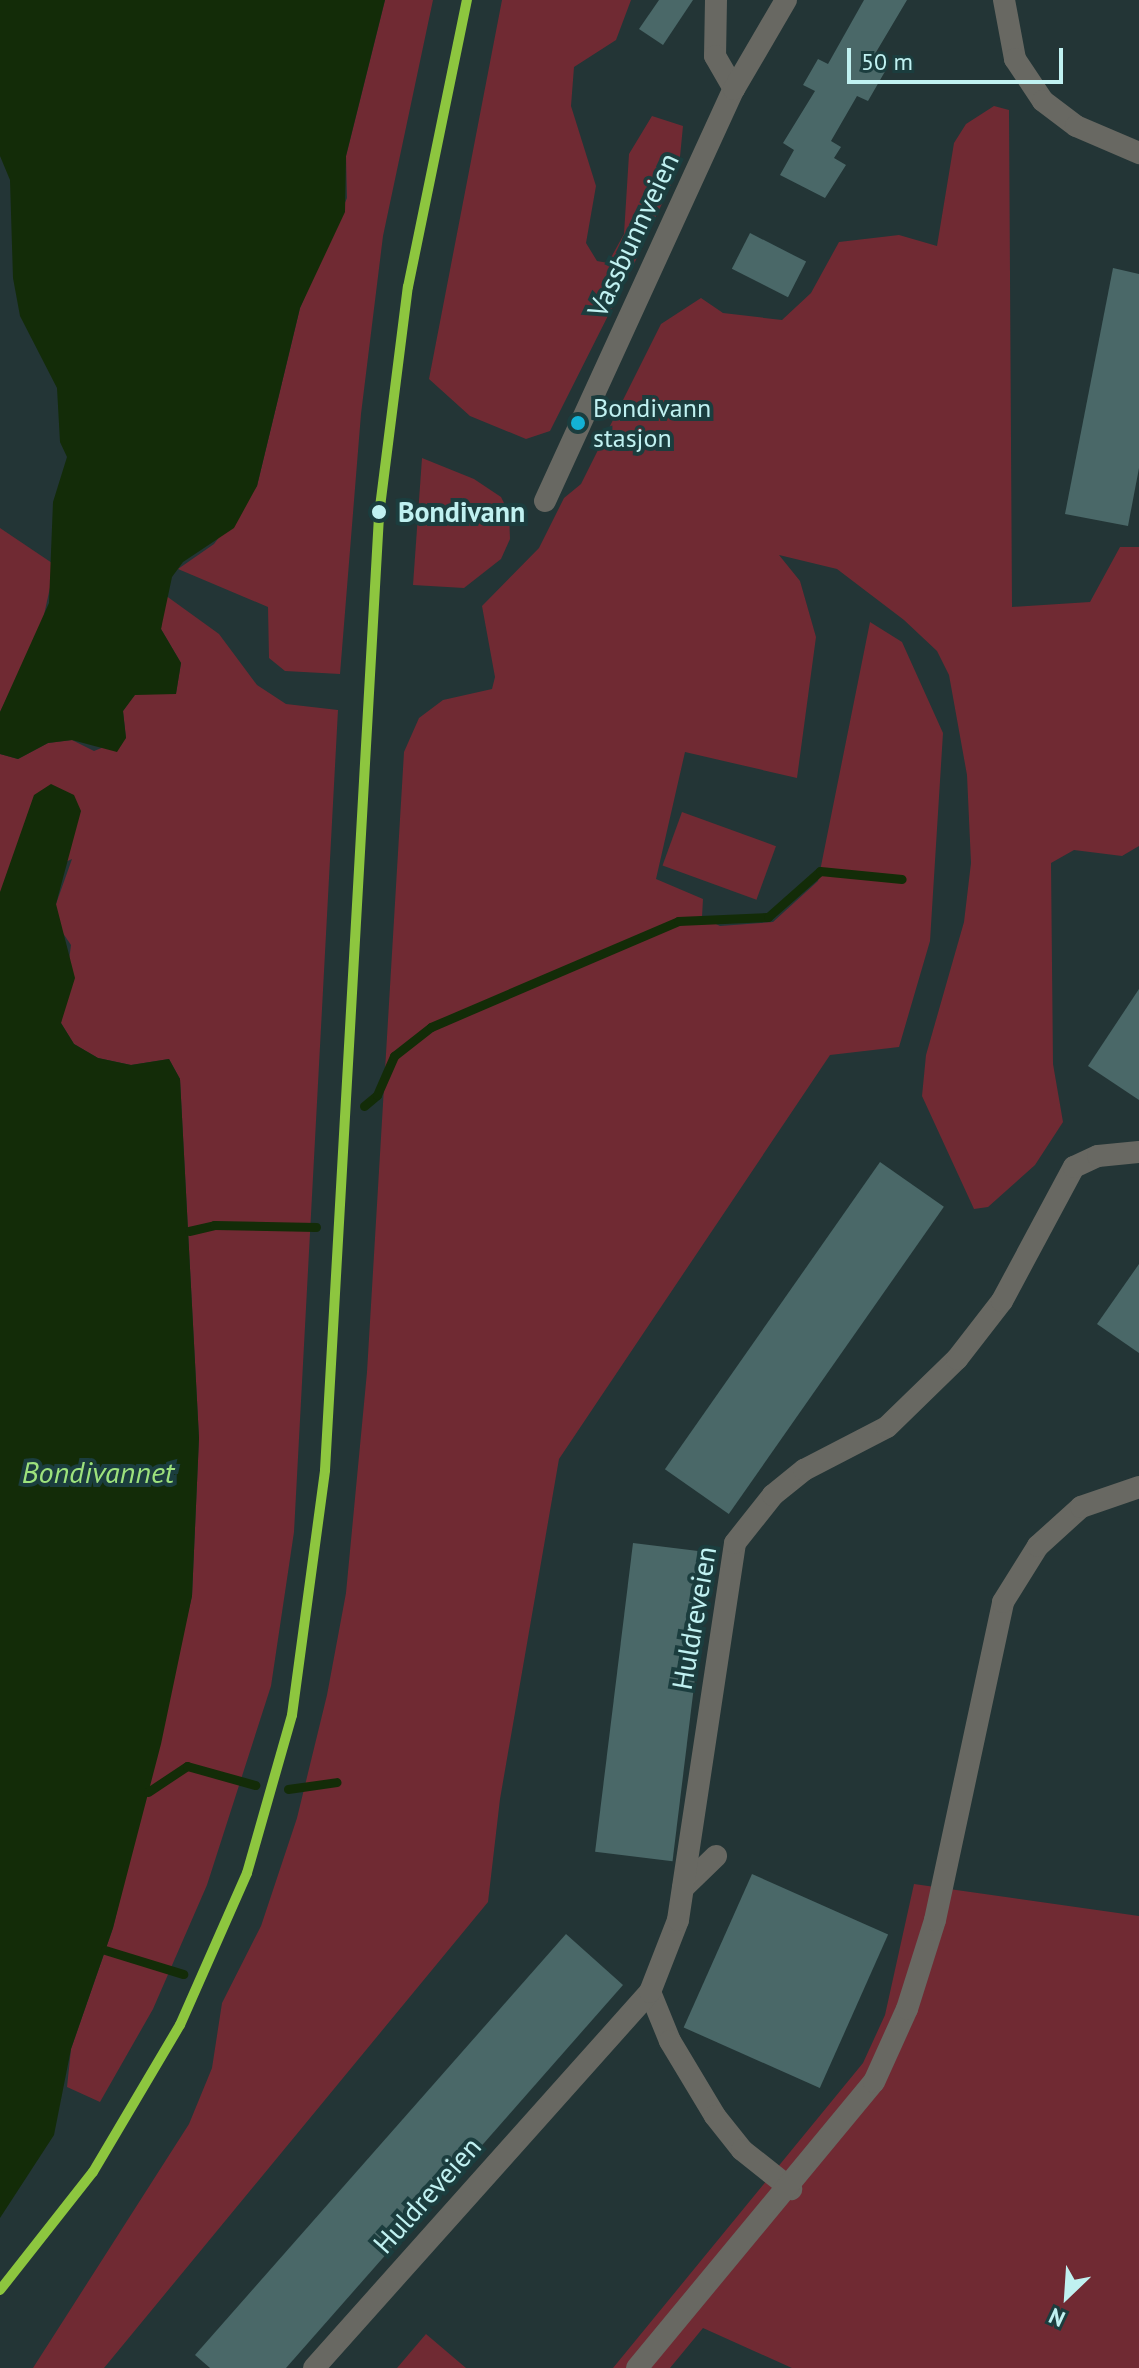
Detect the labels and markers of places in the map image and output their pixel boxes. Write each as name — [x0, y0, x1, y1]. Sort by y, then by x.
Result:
place label: Bondivann stasjon — [593, 392, 711, 454]
marker: Bondivann stasjon — [570, 415, 586, 431]
place label: Bondivann — [398, 495, 525, 529]
marker: Bondivann — [367, 500, 391, 524]

